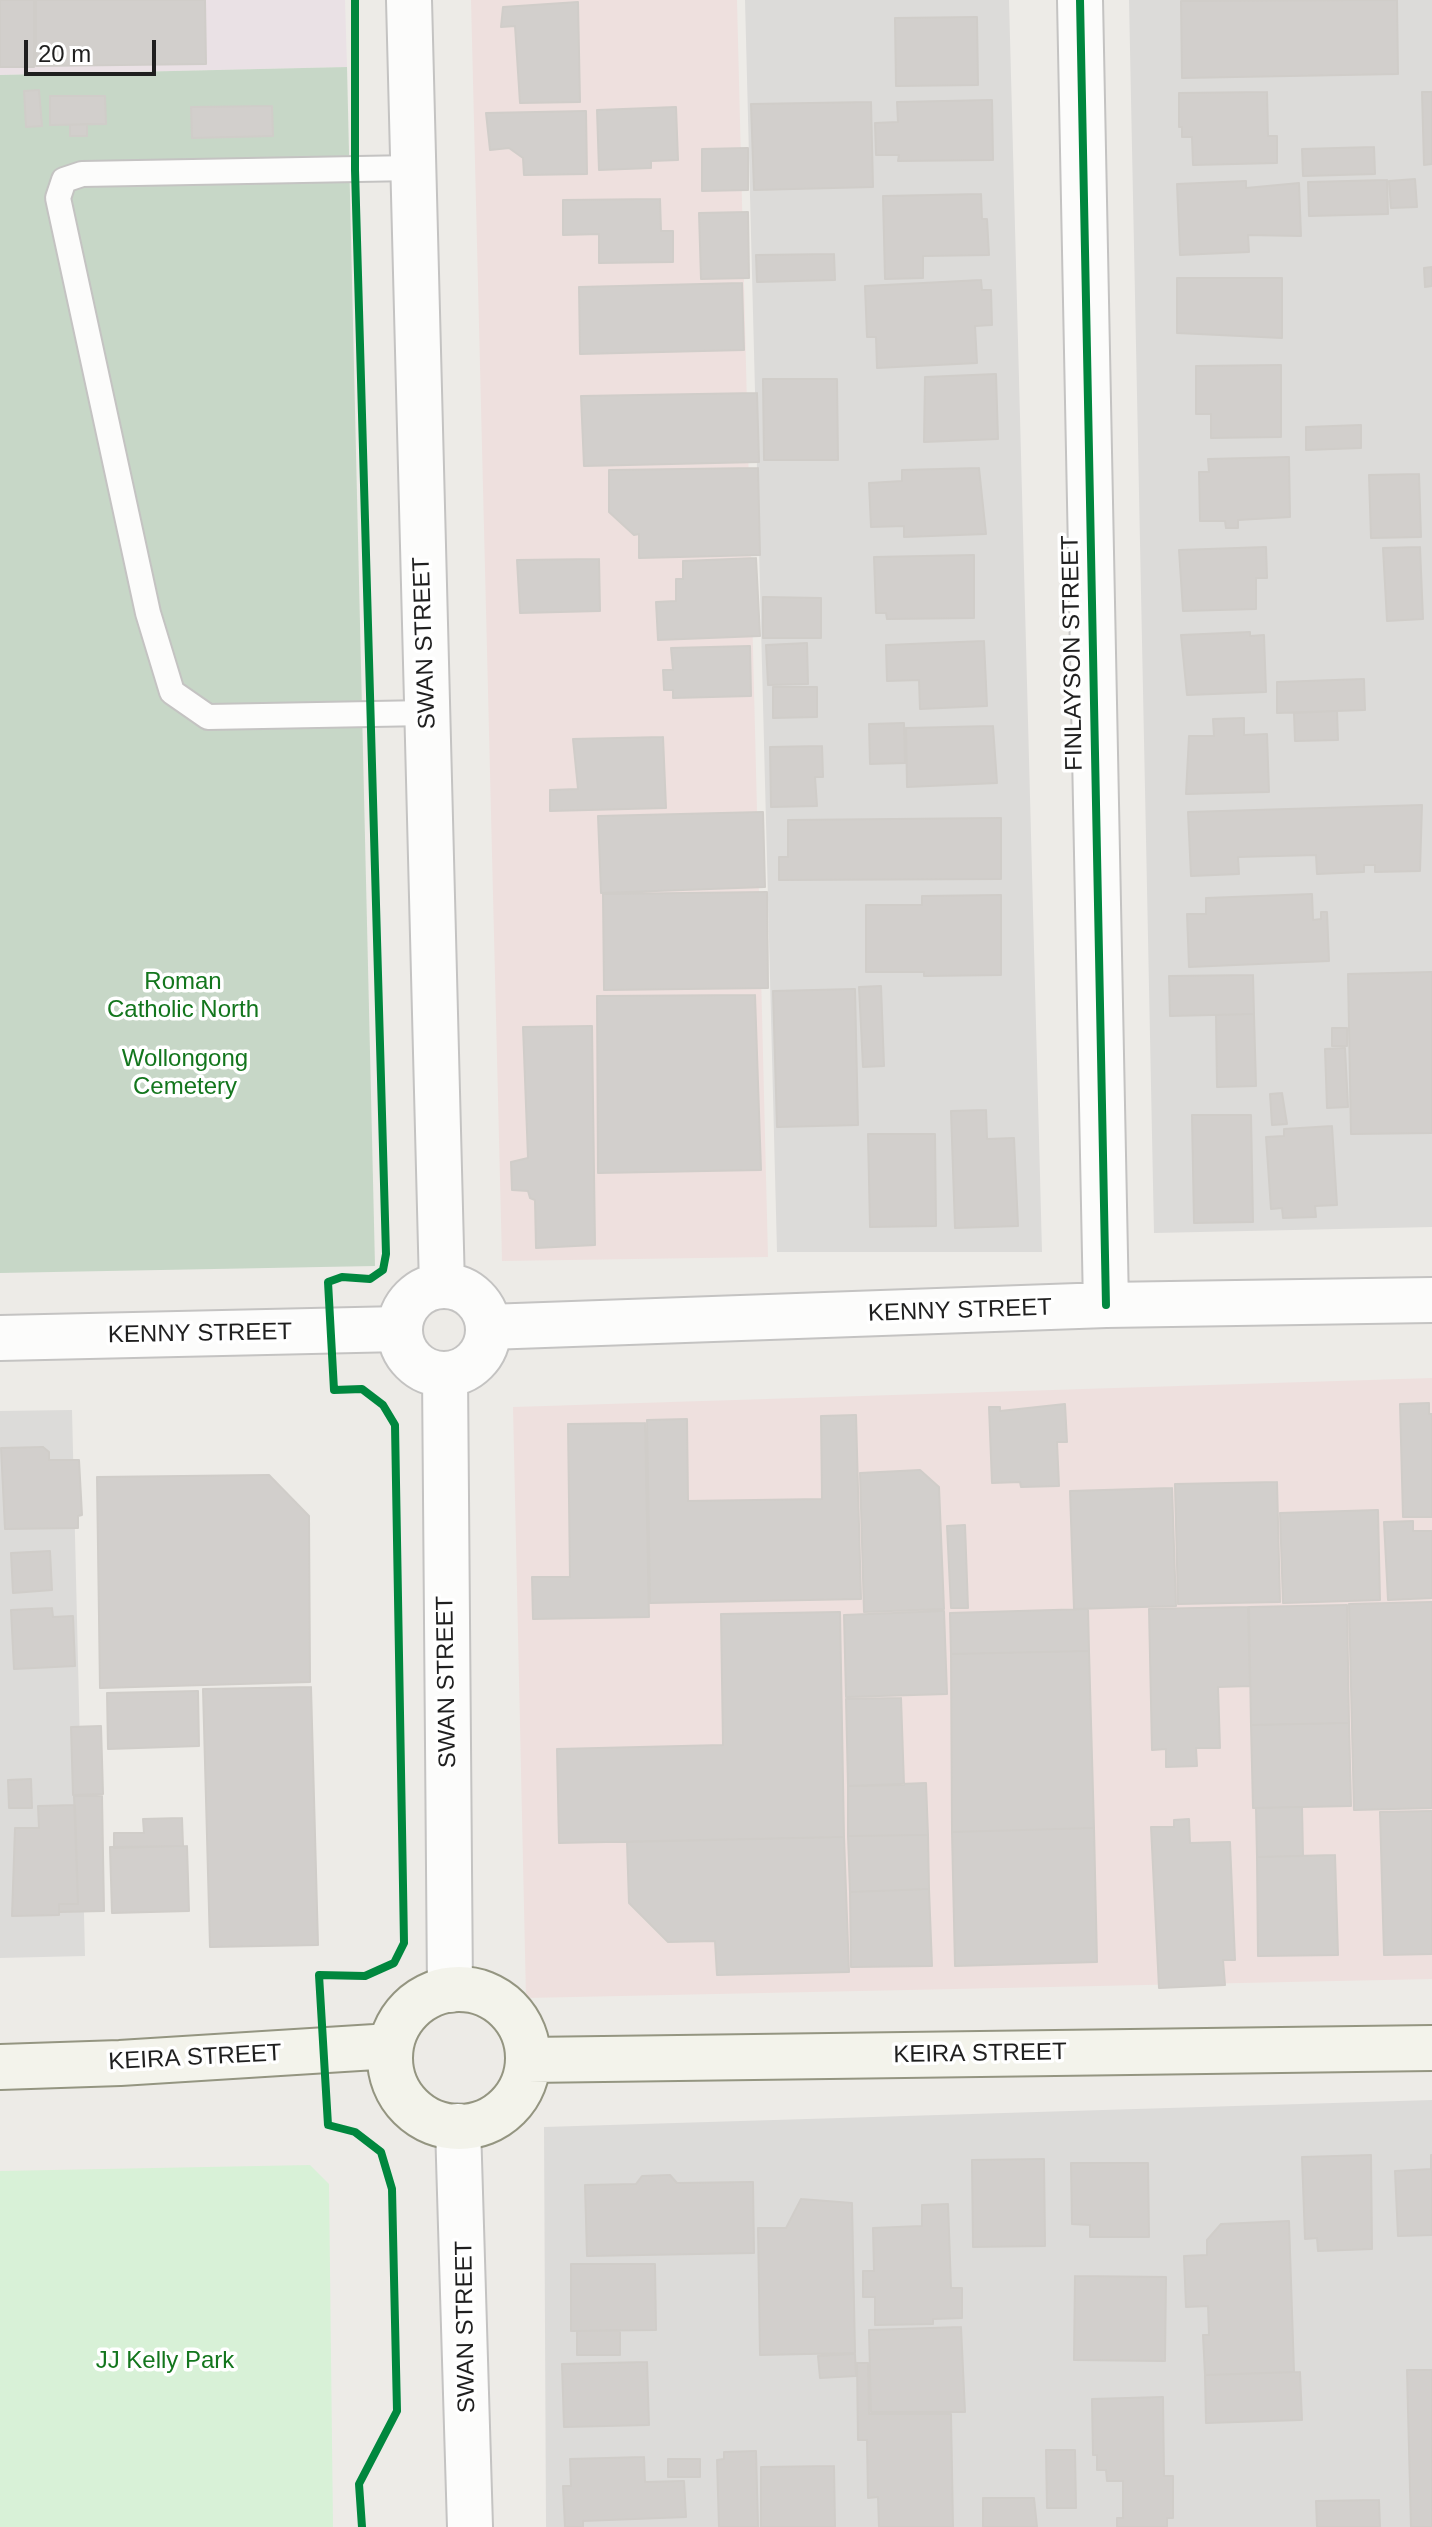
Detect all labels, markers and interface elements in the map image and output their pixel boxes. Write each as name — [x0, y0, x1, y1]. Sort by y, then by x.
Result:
scale bar — [28, 24, 160, 74]
text: 20 m — [38, 40, 91, 67]
street label: FINLAYSON STREET — [1057, 535, 1089, 771]
street label: SWAN STREET — [408, 556, 442, 730]
park label: Roman Catholic North — [107, 968, 259, 1024]
park label: Wollongong Cemetery — [122, 1045, 248, 1101]
street label: KENNY STREET — [868, 1293, 1052, 1329]
street label: KENNY STREET — [108, 1318, 292, 1350]
street label: SWAN STREET — [431, 1596, 463, 1768]
street label: KEIRA STREET — [893, 2038, 1067, 2070]
street label: KEIRA STREET — [108, 2039, 282, 2077]
street label: SWAN STREET — [450, 2241, 482, 2413]
park label: JJ Kelly Park — [96, 2347, 234, 2375]

